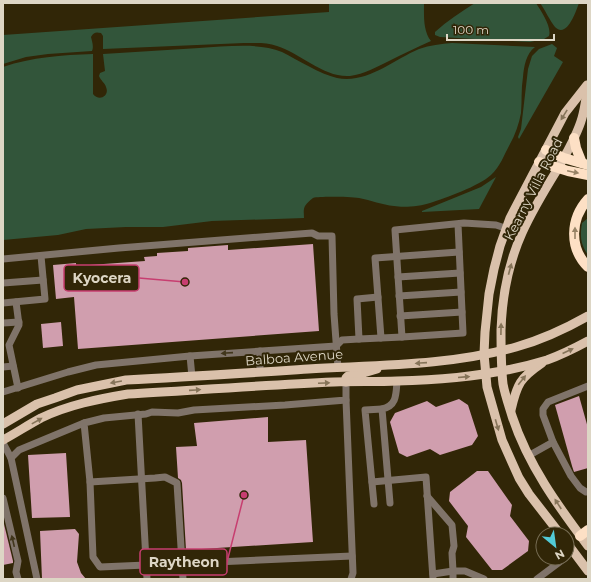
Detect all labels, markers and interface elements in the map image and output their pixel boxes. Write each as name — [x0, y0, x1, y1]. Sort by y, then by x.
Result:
scale bar — [447, 16, 554, 42]
text: 100 m — [453, 22, 489, 37]
one-way arrow — [561, 109, 568, 121]
street label: Kearny Villa Road — [500, 135, 566, 243]
one-way arrow — [567, 169, 579, 175]
one-way arrow — [572, 226, 578, 239]
one-way arrow — [507, 263, 513, 275]
callout: Kyocera — [64, 265, 139, 291]
text: Kyocera — [73, 269, 131, 287]
one-way arrow — [498, 322, 504, 335]
street label: Balboa Avenue — [245, 346, 344, 368]
one-way arrow — [563, 348, 574, 354]
one-way arrow — [221, 350, 233, 357]
one-way arrow — [415, 359, 427, 366]
one-way arrow — [458, 373, 470, 380]
one-way arrow — [518, 375, 527, 386]
one-way arrow — [110, 379, 122, 385]
one-way arrow — [318, 379, 330, 386]
one-way arrow — [189, 387, 201, 394]
one-way arrow — [31, 418, 43, 424]
one-way arrow — [494, 419, 500, 431]
one-way arrow — [554, 499, 562, 509]
north arrow — [535, 526, 575, 566]
one-way arrow — [10, 535, 16, 547]
text: N — [553, 546, 567, 563]
callout: Raytheon — [140, 549, 227, 575]
text: Raytheon — [149, 553, 219, 571]

